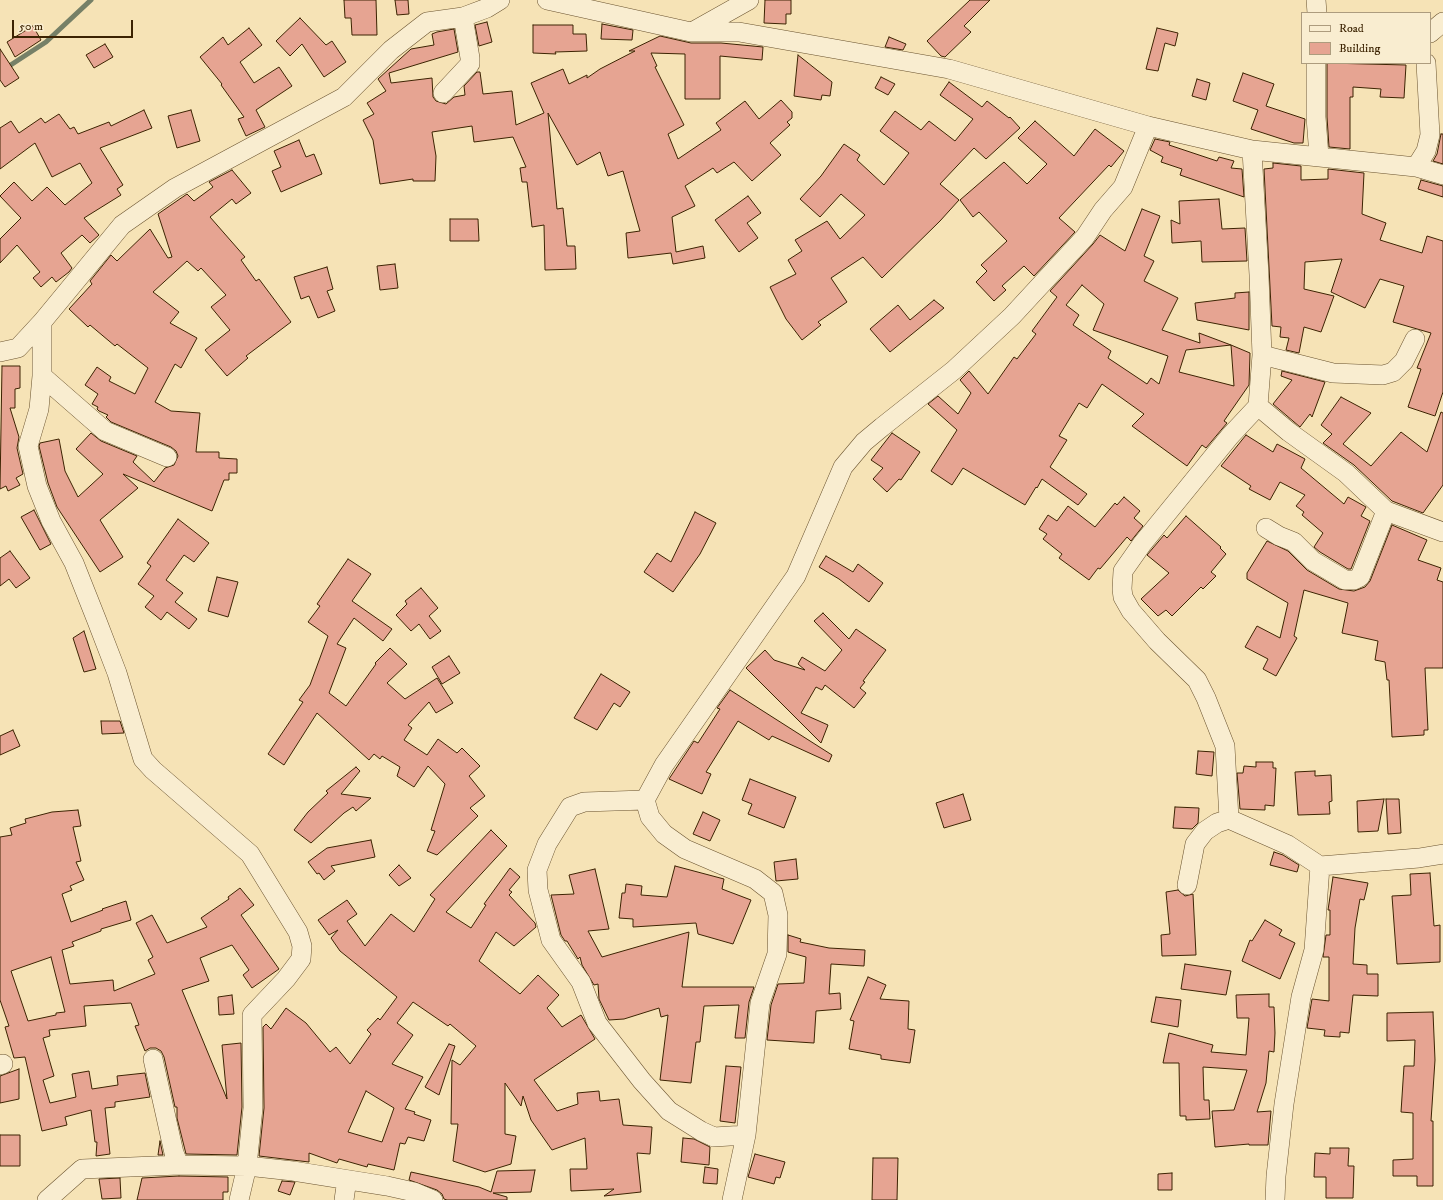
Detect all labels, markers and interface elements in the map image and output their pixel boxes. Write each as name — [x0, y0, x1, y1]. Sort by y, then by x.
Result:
scale bar — [14, 12, 135, 38]
legend — [1301, 12, 1431, 64]
text: 50 m — [19, 19, 43, 34]
text: Road — [1339, 21, 1364, 36]
text: Building — [1339, 41, 1380, 56]

